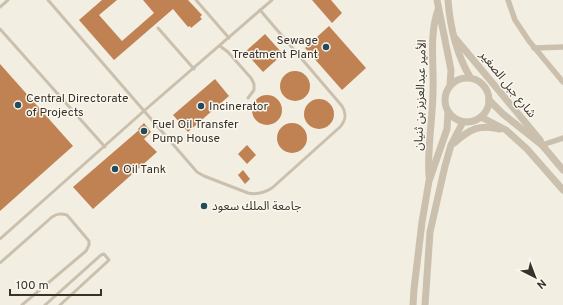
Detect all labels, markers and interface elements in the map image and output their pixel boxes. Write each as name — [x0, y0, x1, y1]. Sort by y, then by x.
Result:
place label: Sewage Treatment Plant — [232, 33, 318, 63]
street label: الأمير عبدالعزيز بن ثنيان — [411, 39, 431, 151]
marker: Sewage Treatment Plant — [321, 42, 331, 52]
street label: شارع جبل الصغير — [475, 47, 539, 121]
place label: Central Directorate of Projects — [26, 91, 128, 121]
place label: Incinerator — [209, 99, 268, 115]
marker: Central Directorate of Projects — [13, 100, 23, 110]
marker: Incinerator — [196, 101, 206, 111]
place label: Fuel Oil Transfer Pump House — [152, 117, 239, 147]
marker: Fuel Oil Transfer Pump House — [139, 126, 149, 136]
place label: Oil Tank — [123, 162, 166, 178]
marker: Oil Tank — [110, 164, 120, 174]
place label: جامعة الملك سعود — [212, 199, 301, 215]
marker: جامعة الملك سعود — [199, 201, 209, 211]
north arrow — [515, 257, 555, 297]
scale bar — [10, 271, 101, 297]
text: N — [533, 276, 549, 292]
text: 100 m — [16, 278, 49, 294]

